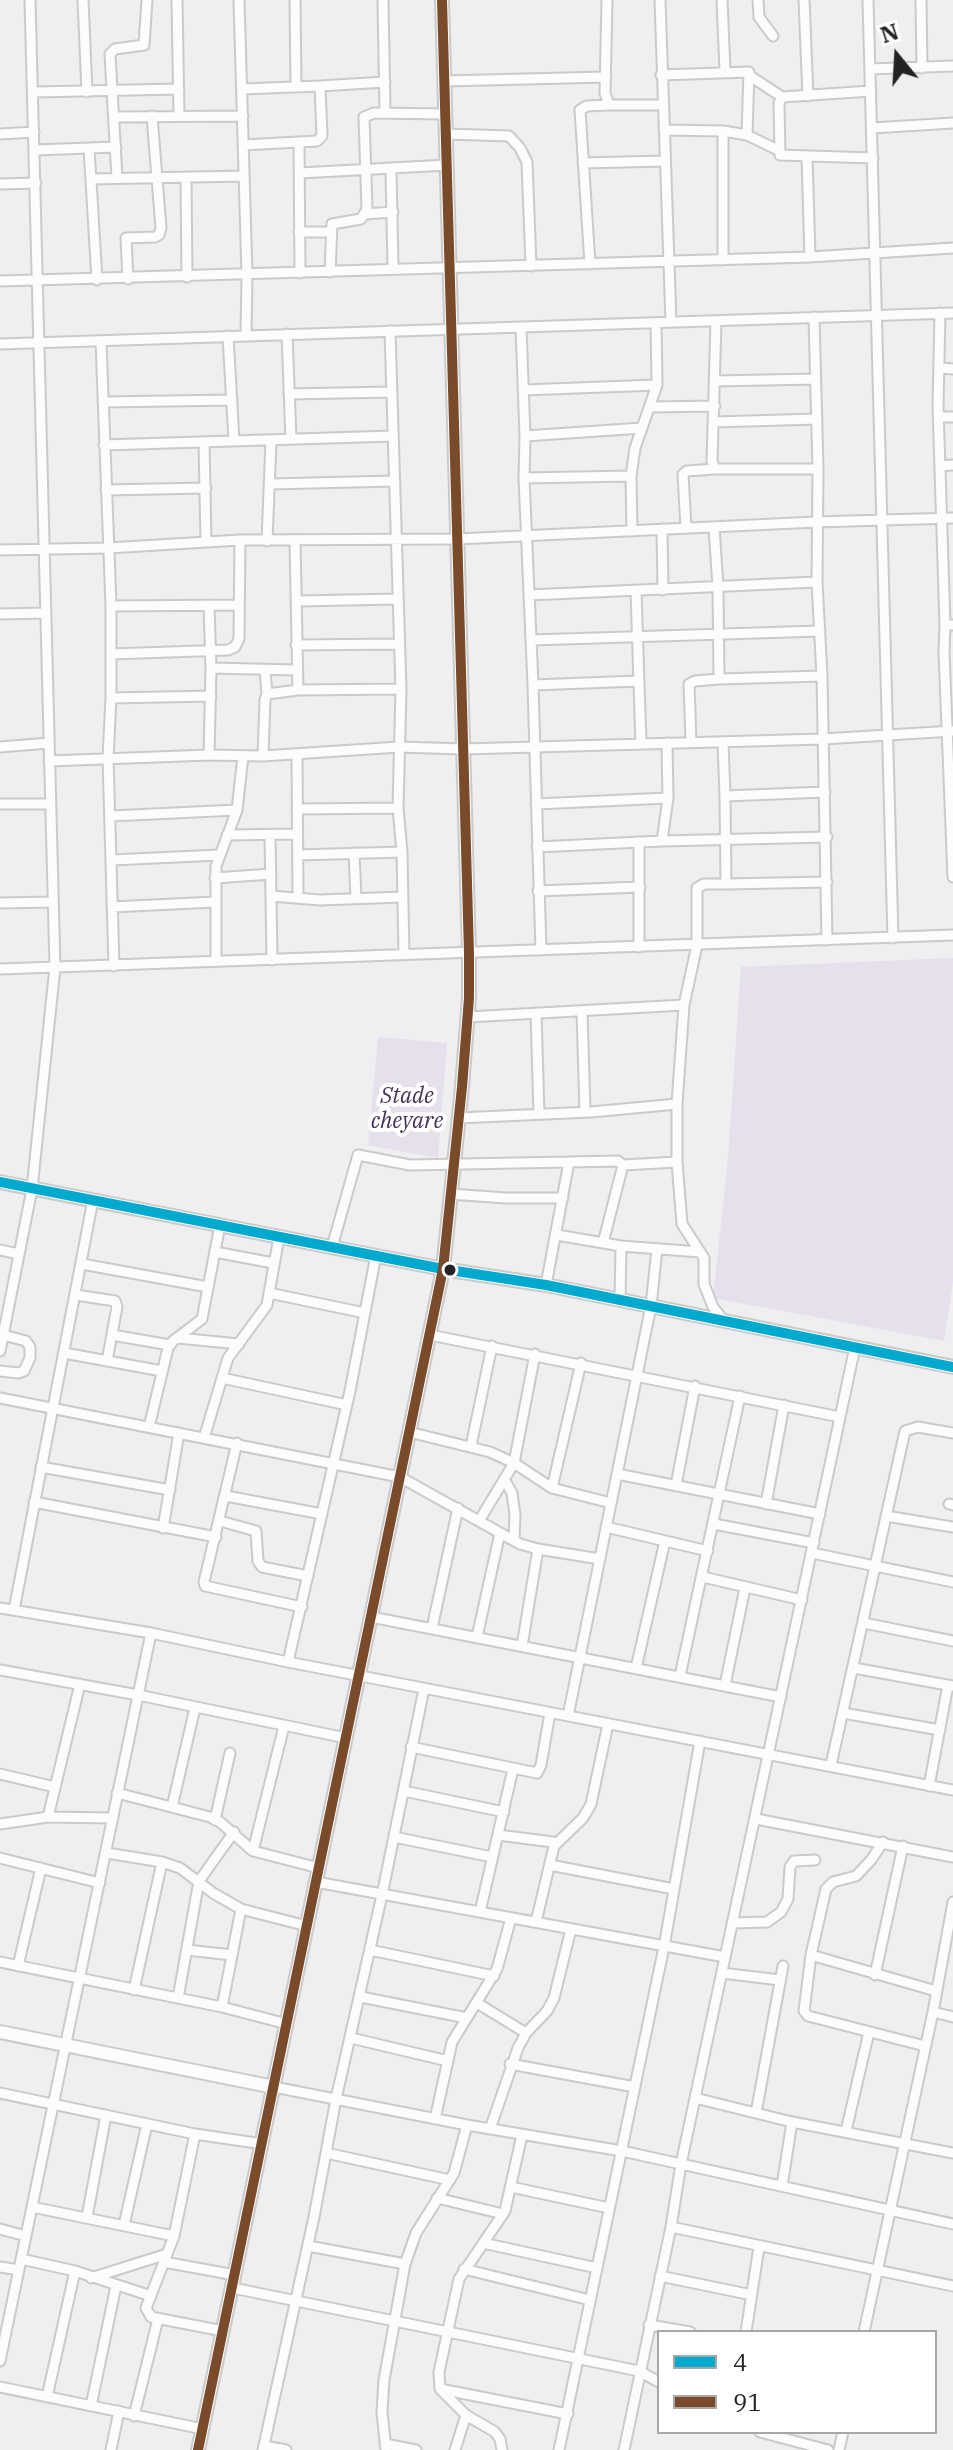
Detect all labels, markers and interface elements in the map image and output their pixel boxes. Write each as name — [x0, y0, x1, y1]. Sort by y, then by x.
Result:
north arrow — [857, 16, 937, 96]
text: N — [877, 16, 902, 49]
park label: Stade cheyare — [371, 1084, 443, 1136]
unlabelled marker — [442, 1262, 458, 1278]
legend — [657, 2330, 937, 2434]
text: 4 — [733, 2346, 747, 2378]
text: 91 — [733, 2386, 762, 2418]

